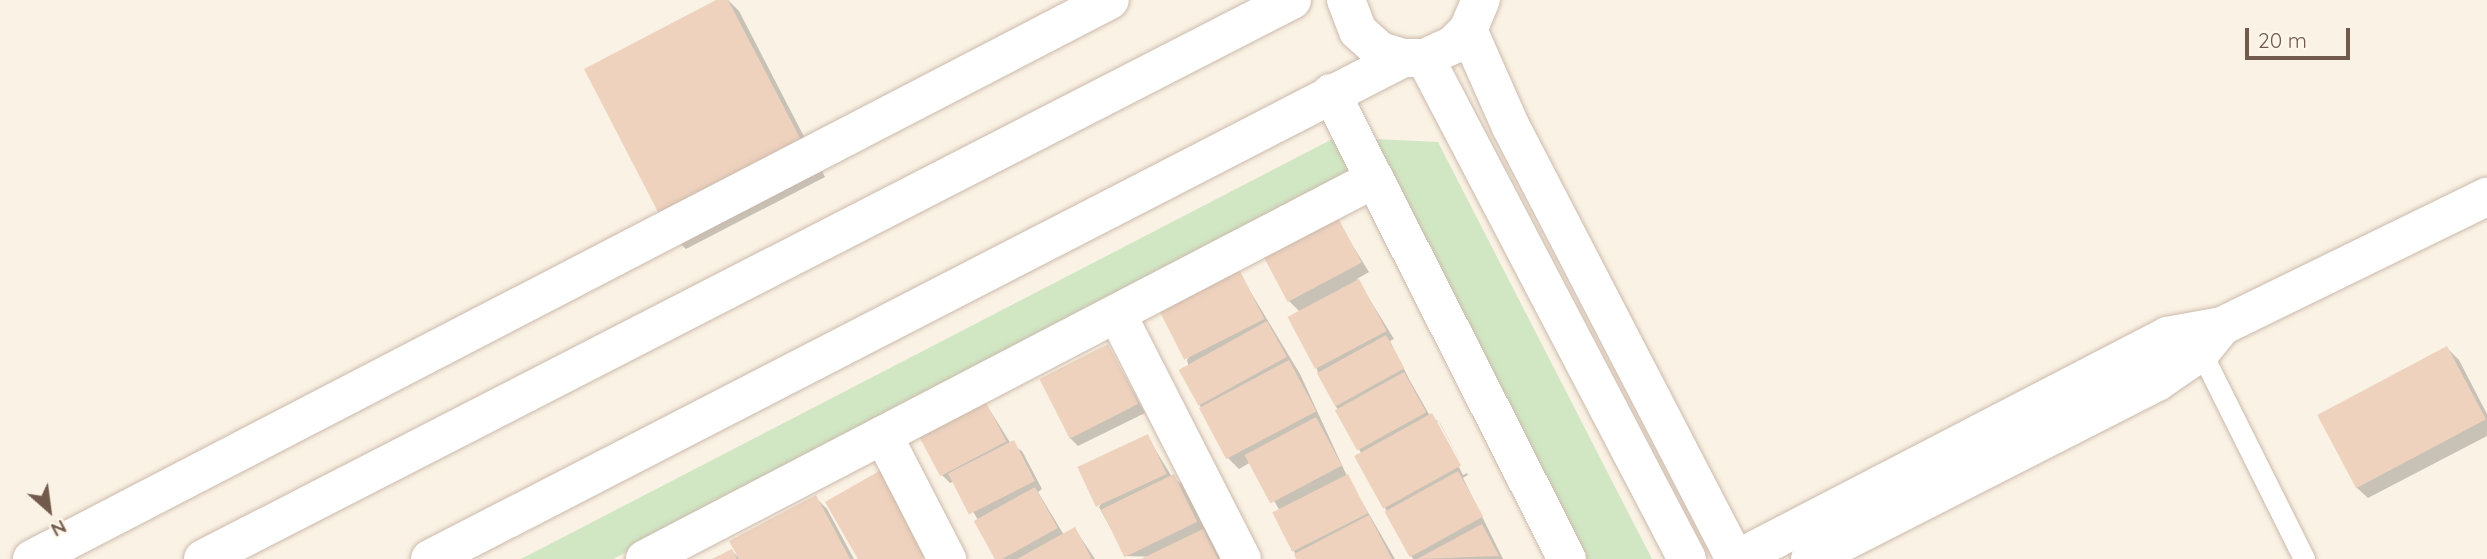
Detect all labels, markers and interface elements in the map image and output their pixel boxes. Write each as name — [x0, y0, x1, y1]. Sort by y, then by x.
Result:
scale bar — [2249, 14, 2354, 58]
text: 20 m — [2258, 27, 2307, 53]
north arrow — [14, 475, 84, 545]
text: N — [47, 515, 71, 542]

